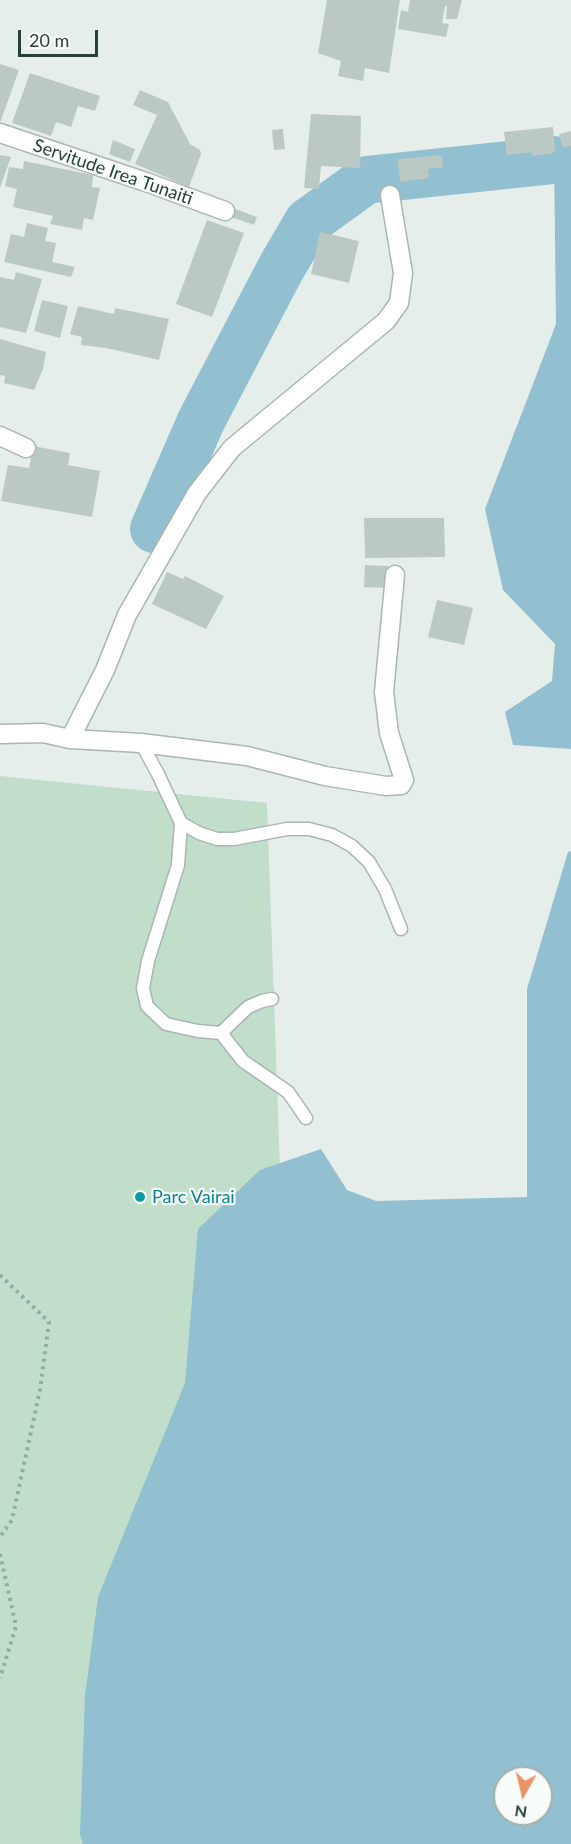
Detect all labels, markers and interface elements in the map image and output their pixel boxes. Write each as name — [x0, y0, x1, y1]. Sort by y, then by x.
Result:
scale bar — [21, 18, 100, 56]
text: 20 m — [29, 29, 69, 51]
street label: Servitude Irea Tunaiti — [30, 135, 196, 209]
place label: Parc Vairai — [152, 1186, 235, 1208]
marker: Parc Vairai — [133, 1190, 147, 1204]
north arrow — [493, 1766, 553, 1826]
text: N — [513, 1802, 528, 1823]

